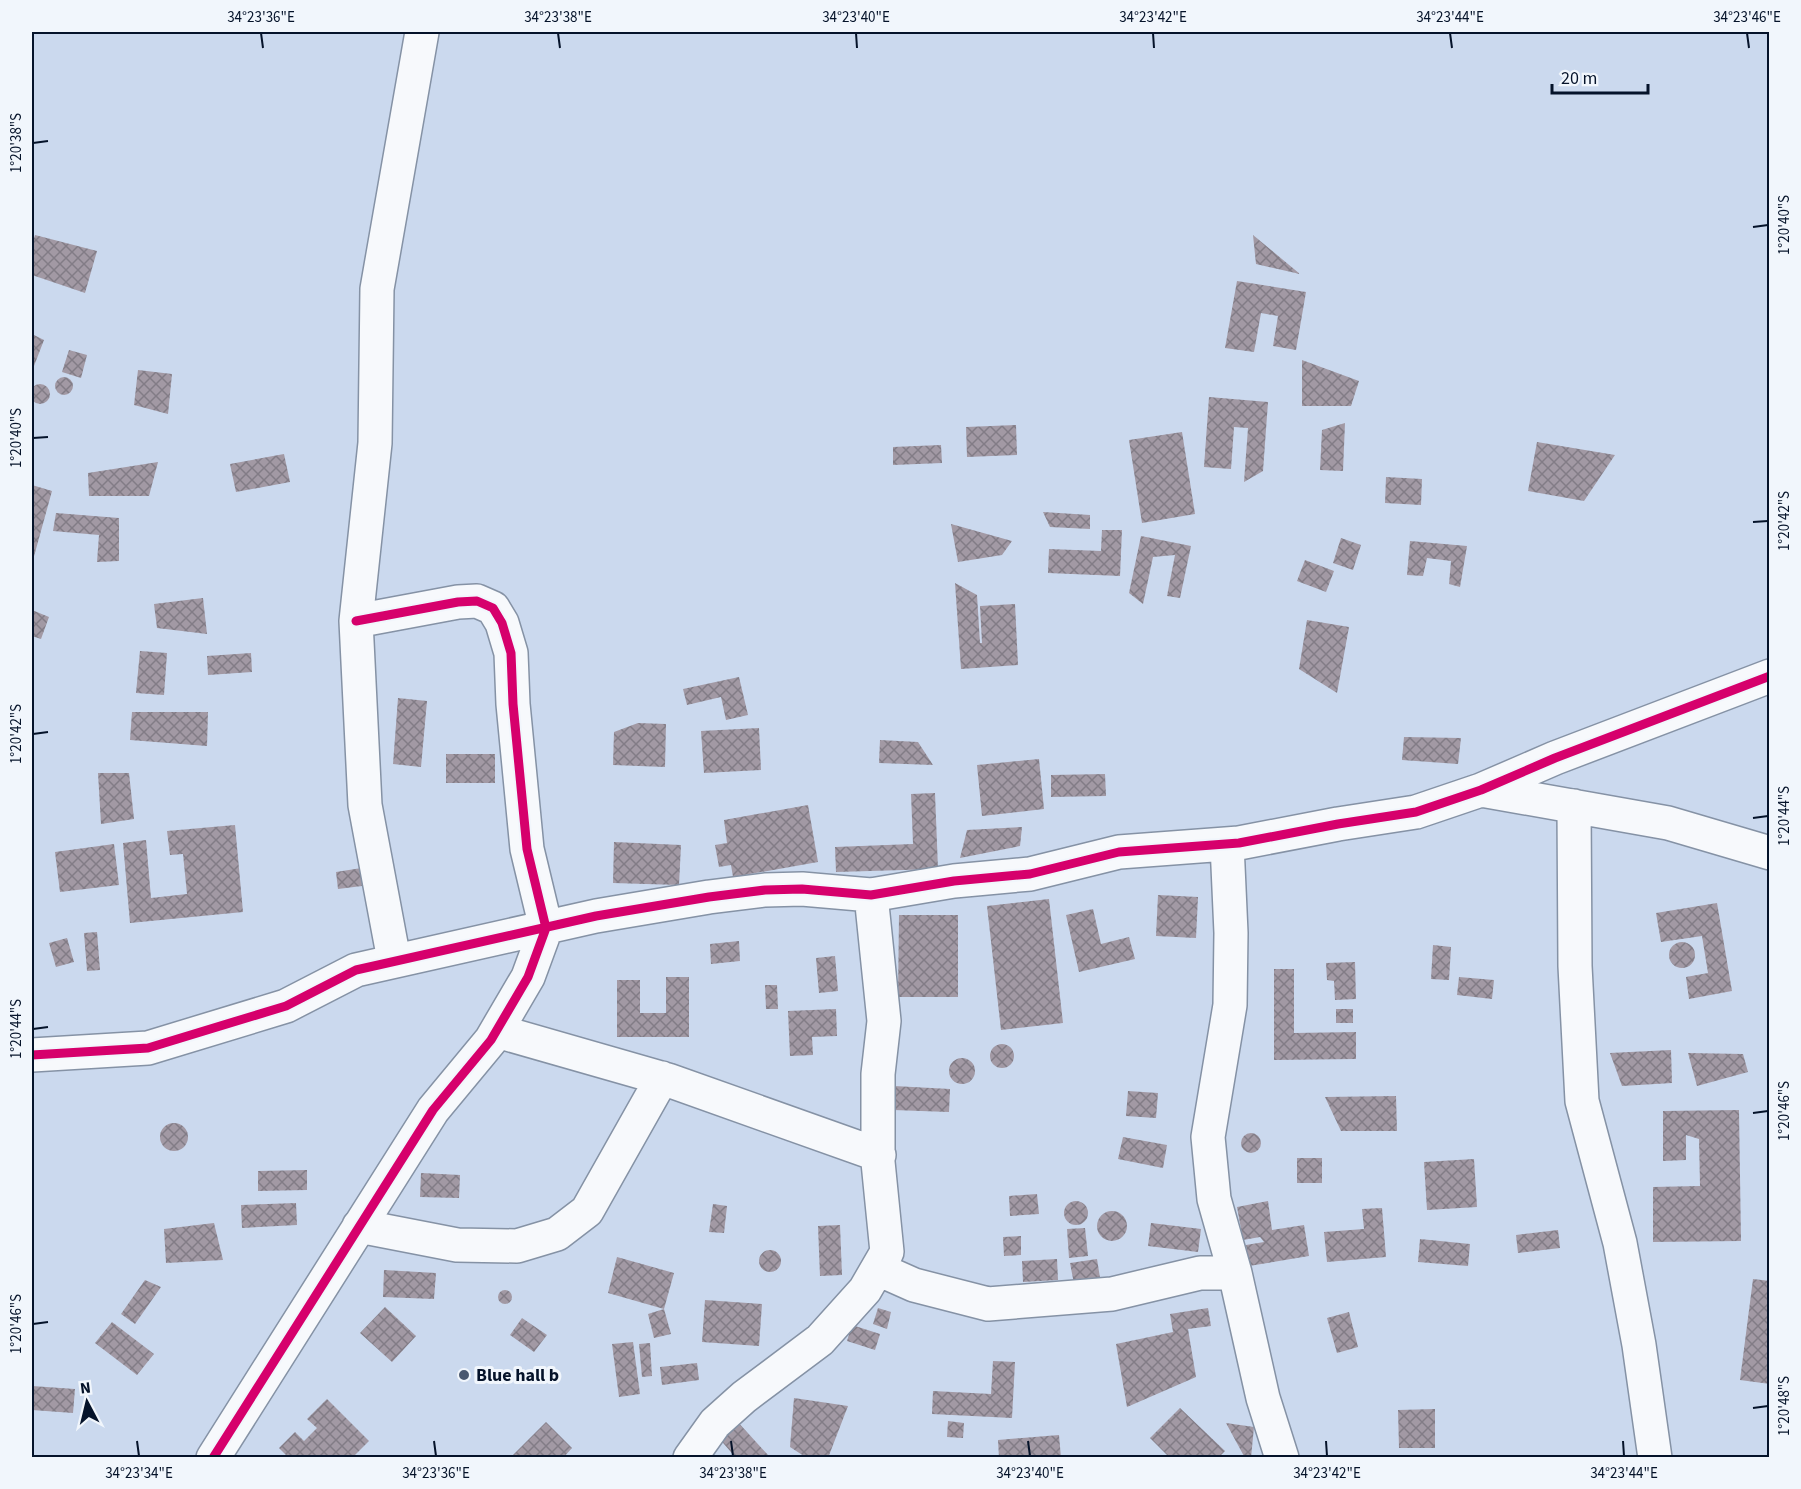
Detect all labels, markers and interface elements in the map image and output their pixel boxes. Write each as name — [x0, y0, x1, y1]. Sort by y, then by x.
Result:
text: 34°23'36"E — [227, 7, 295, 28]
text: 34°23'38"E — [524, 7, 592, 28]
text: 34°23'40"E — [822, 7, 890, 28]
text: 34°23'42"E — [1119, 7, 1187, 28]
text: 34°23'44"E — [1416, 7, 1484, 28]
text: 34°23'46"E — [1713, 7, 1781, 28]
scale bar — [1552, 57, 1648, 95]
text: 20 m — [1561, 66, 1597, 91]
text: 1°20'38"S — [6, 113, 27, 173]
text: 1°20'40"S — [1774, 195, 1795, 255]
text: 1°20'40"S — [6, 408, 27, 468]
text: 1°20'42"S — [1774, 491, 1795, 551]
text: 1°20'42"S — [6, 704, 27, 764]
text: 1°20'44"S — [1774, 786, 1795, 846]
text: 1°20'44"S — [6, 999, 27, 1059]
text: 1°20'46"S — [1774, 1081, 1795, 1141]
text: 1°20'46"S — [6, 1294, 27, 1354]
place label: Blue hall b — [476, 1363, 559, 1388]
marker: Blue hall b — [457, 1368, 471, 1382]
north arrow — [57, 1372, 117, 1432]
text: 1°20'48"S — [1774, 1376, 1795, 1436]
text: N — [79, 1377, 92, 1400]
text: 34°23'34"E — [105, 1463, 173, 1484]
text: 34°23'36"E — [402, 1463, 470, 1484]
text: 34°23'38"E — [699, 1463, 767, 1484]
text: 34°23'40"E — [996, 1463, 1064, 1484]
text: 34°23'42"E — [1293, 1463, 1361, 1484]
text: 34°23'44"E — [1590, 1463, 1658, 1484]

